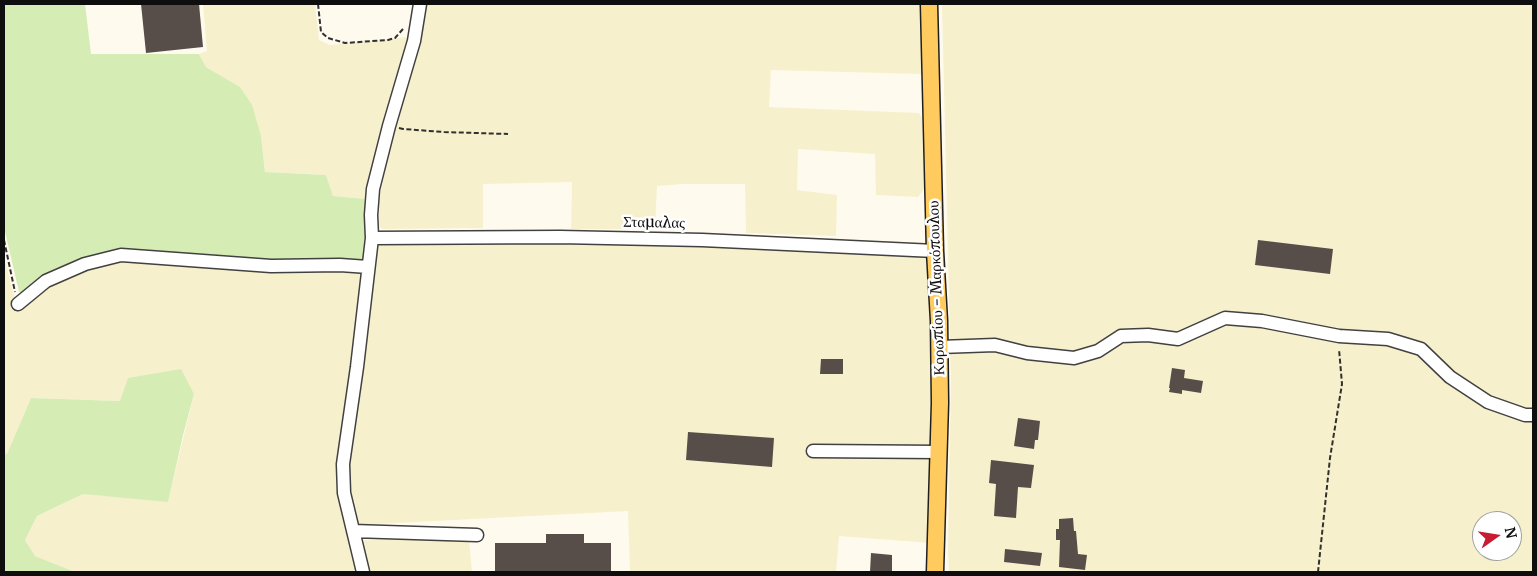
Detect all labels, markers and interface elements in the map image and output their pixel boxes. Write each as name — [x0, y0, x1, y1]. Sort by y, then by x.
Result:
street label: Κορωπίου - Μαρκόπουλου — [925, 200, 949, 376]
street label: Σταμαλας — [623, 213, 685, 233]
north arrow — [1472, 511, 1522, 561]
text: N — [1501, 525, 1521, 540]

